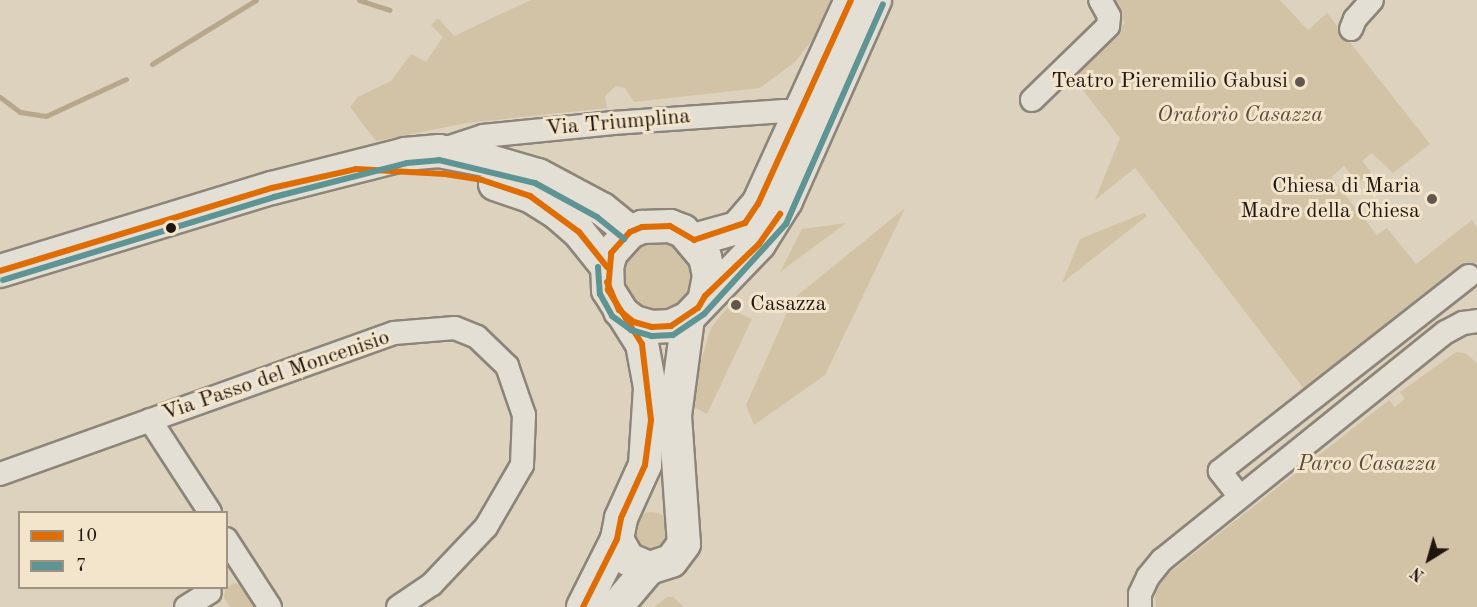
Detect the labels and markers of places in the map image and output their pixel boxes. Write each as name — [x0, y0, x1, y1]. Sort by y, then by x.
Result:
place label: Teatro Pieremilio Gabusi — [1051, 69, 1288, 95]
marker: Teatro Pieremilio Gabusi — [1293, 75, 1307, 89]
place label: Chiesa di Maria Madre della Chiesa — [1240, 173, 1420, 224]
marker: Chiesa di Maria Madre della Chiesa — [1425, 192, 1439, 206]
unlabelled marker — [165, 222, 177, 234]
place label: Casazza — [750, 292, 826, 318]
marker: Casazza — [727, 296, 745, 314]

